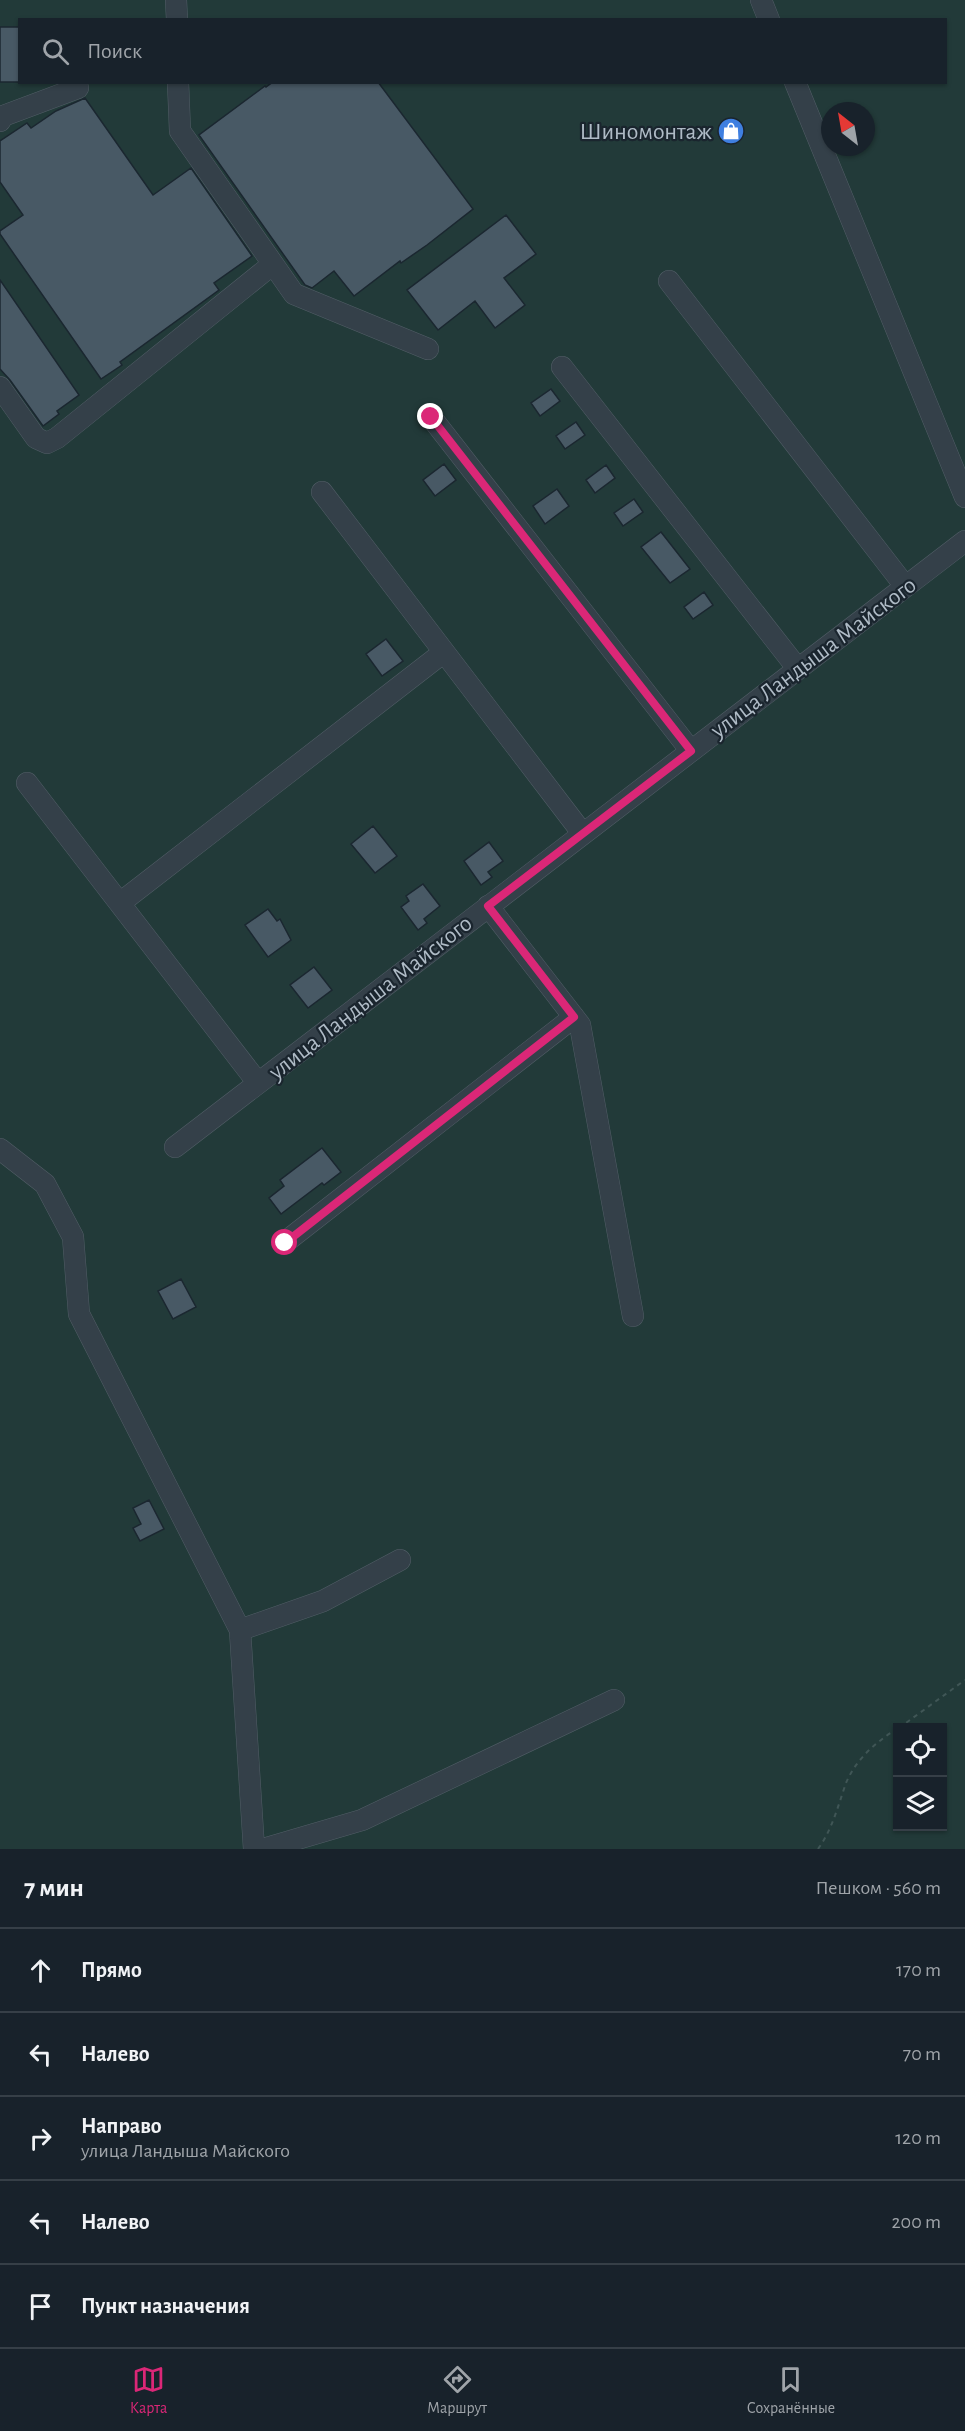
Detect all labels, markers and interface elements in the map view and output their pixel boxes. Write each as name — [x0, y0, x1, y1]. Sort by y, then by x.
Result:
search box — [18, 18, 947, 84]
icon: search — [39, 35, 72, 68]
text: Поиск — [87, 40, 142, 62]
north arrow — [821, 102, 875, 156]
shop icon: Шиномонтаж — [716, 116, 746, 146]
place label: Шиномонтаж — [579, 120, 712, 144]
route end — [417, 403, 443, 429]
street label: улица Ландыша Майского — [705, 573, 921, 743]
street label: улица Ландыша Майского — [264, 911, 477, 1085]
route start — [271, 1229, 297, 1255]
map controls — [893, 1723, 947, 1831]
button: locate — [893, 1723, 947, 1777]
button: layers — [893, 1777, 947, 1831]
text: 7 мин — [24, 1875, 84, 1901]
text: Пешком · 560 m — [816, 1878, 941, 1898]
icon: ahead — [24, 1954, 57, 1987]
text: Прямо — [81, 1959, 142, 1981]
text: 170 m — [896, 1960, 941, 1980]
icon: left — [24, 2038, 57, 2071]
text: Налево — [81, 2043, 150, 2065]
text: 70 m — [903, 2044, 941, 2064]
text: Направо — [81, 2115, 162, 2137]
icon: right — [24, 2122, 57, 2155]
text: 120 m — [895, 2128, 941, 2148]
text: улица Ландыша Майского — [81, 2141, 290, 2161]
icon: left — [24, 2206, 57, 2239]
text: Налево — [81, 2211, 150, 2233]
text: 200 m — [891, 2212, 941, 2232]
icon: arrive — [24, 2290, 57, 2323]
text: Пункт назначения — [81, 2295, 250, 2317]
tab: Карта — [130, 2363, 167, 2418]
tab: Маршрут — [427, 2363, 487, 2418]
tab: Сохранённые — [747, 2363, 835, 2418]

